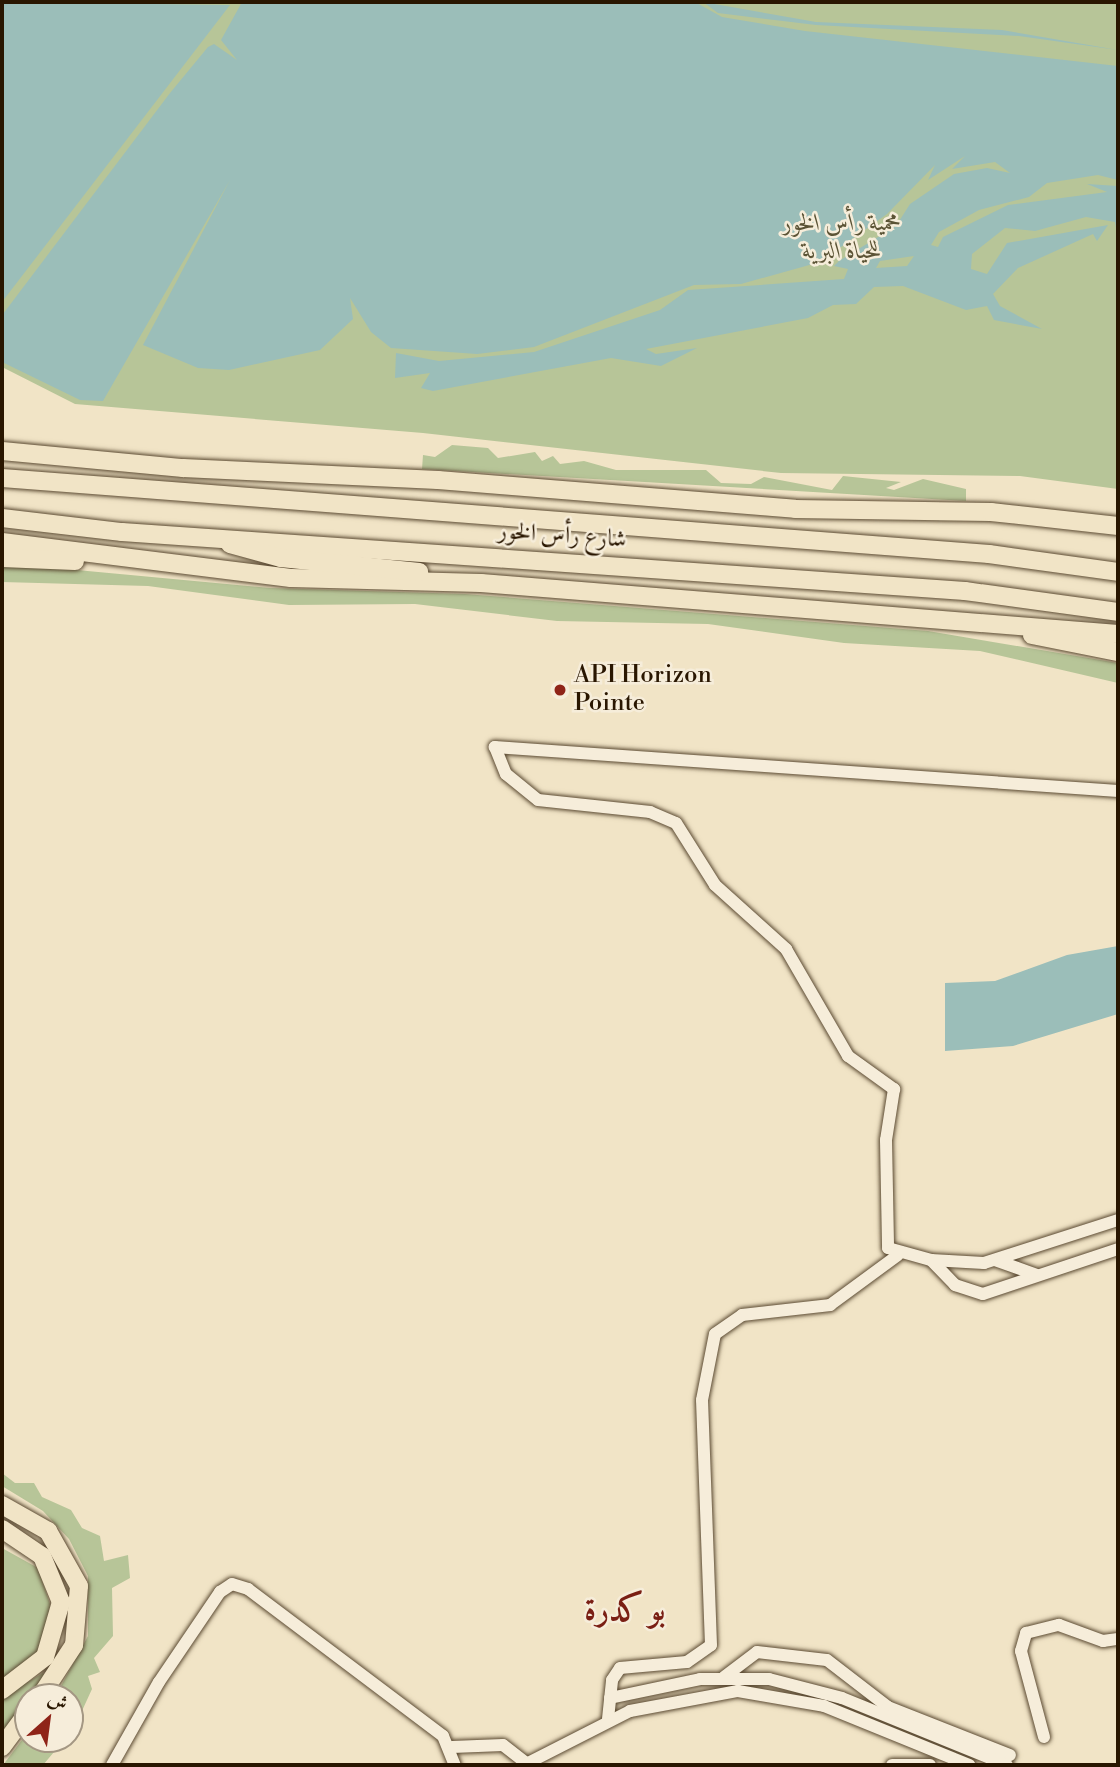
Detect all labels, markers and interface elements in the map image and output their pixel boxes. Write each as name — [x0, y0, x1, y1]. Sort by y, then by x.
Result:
park label: محمية رأس الخور للحياة البرية — [782, 210, 902, 266]
street label: شارع رأس الخور — [497, 517, 627, 555]
place label: API Horizon Pointe — [574, 662, 712, 718]
marker: API Horizon Pointe — [552, 682, 568, 698]
district label: بو كدرة — [584, 1591, 666, 1629]
north arrow — [14, 1683, 84, 1753]
text: ش — [44, 1686, 72, 1716]

